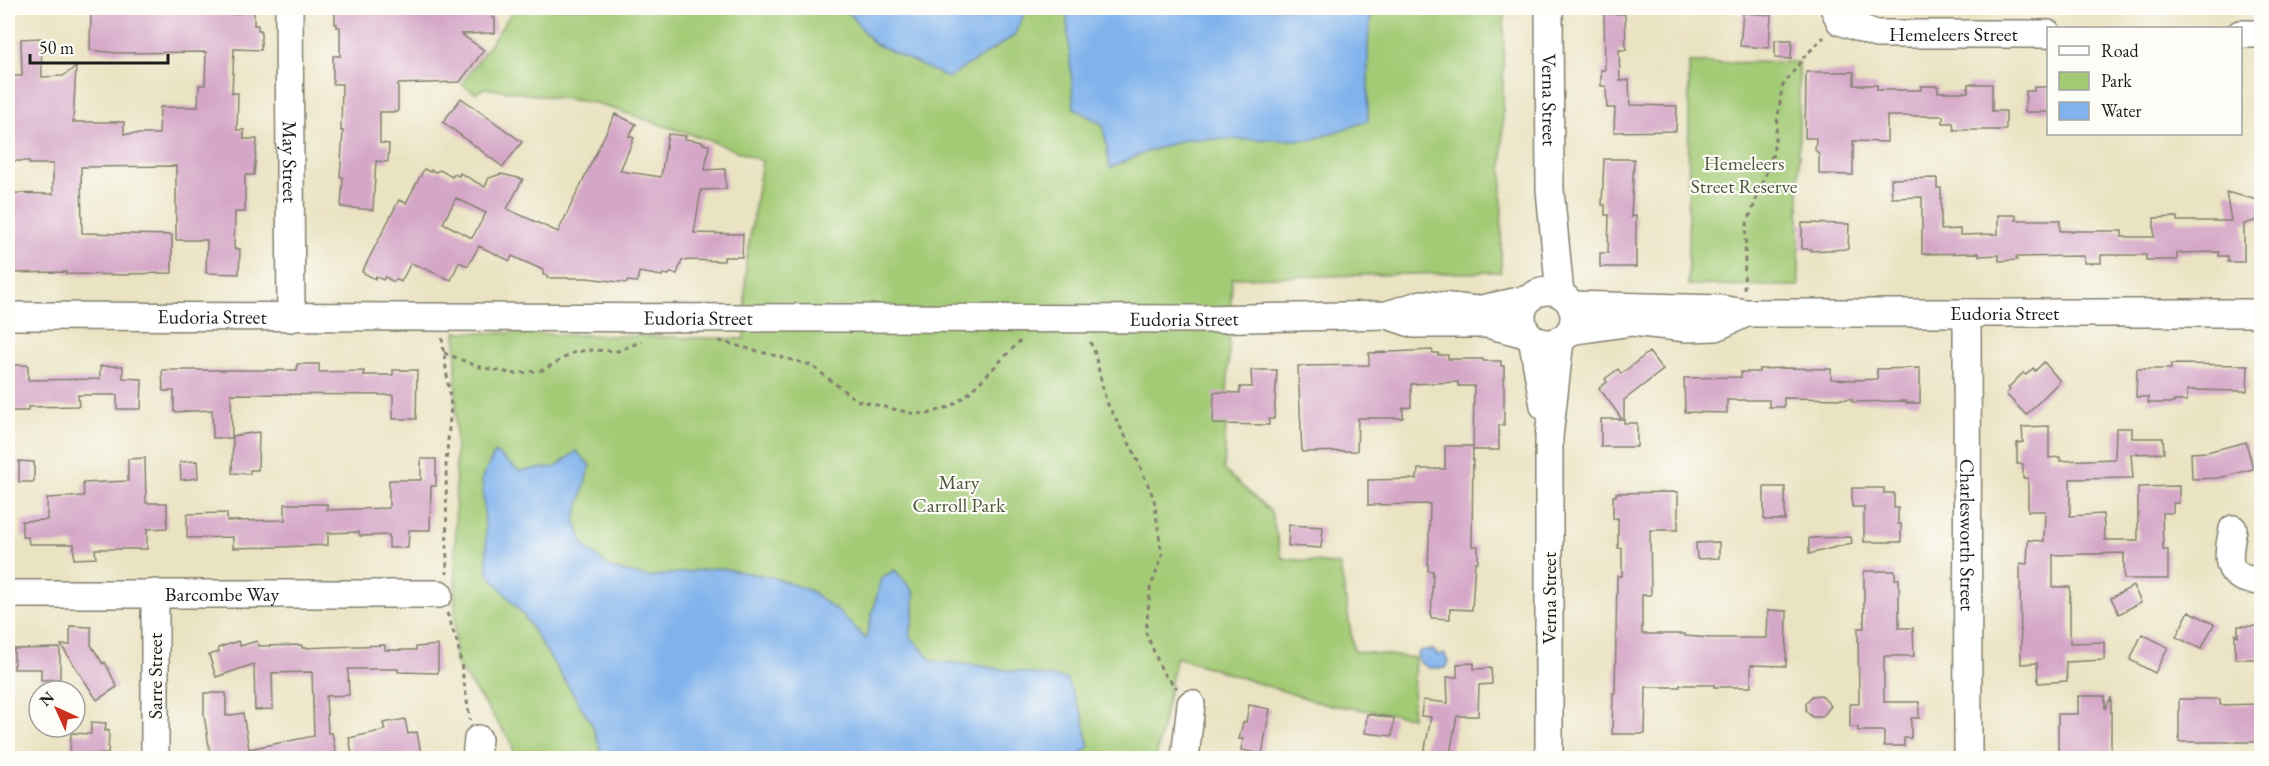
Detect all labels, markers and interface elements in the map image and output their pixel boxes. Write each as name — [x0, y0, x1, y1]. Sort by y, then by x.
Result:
street label: Hemeleers Street — [1889, 21, 2019, 47]
scale bar — [30, 27, 168, 65]
legend — [2047, 27, 2242, 135]
text: 50 m — [39, 36, 74, 59]
text: Road — [2101, 39, 2140, 62]
street label: Verna Street — [1536, 54, 1563, 147]
text: Park — [2101, 69, 2132, 92]
text: Water — [2101, 99, 2142, 122]
street label: May Street — [277, 121, 303, 204]
park label: Hemeleers Street Reserve — [1691, 150, 1798, 199]
street label: Eudoria Street — [1950, 300, 2060, 326]
street label: Eudoria Street — [157, 303, 267, 330]
street label: Eudoria Street — [643, 305, 753, 331]
street label: Eudoria Street — [1129, 305, 1240, 332]
street label: Charlesworth Street — [1954, 459, 1981, 612]
park label: Mary Carroll Park — [913, 469, 1006, 518]
street label: Verna Street — [1536, 551, 1562, 644]
street label: Barcombe Way — [165, 581, 280, 607]
street label: Sarre Street — [142, 632, 168, 719]
north arrow — [27, 679, 87, 739]
text: N — [35, 687, 59, 711]

